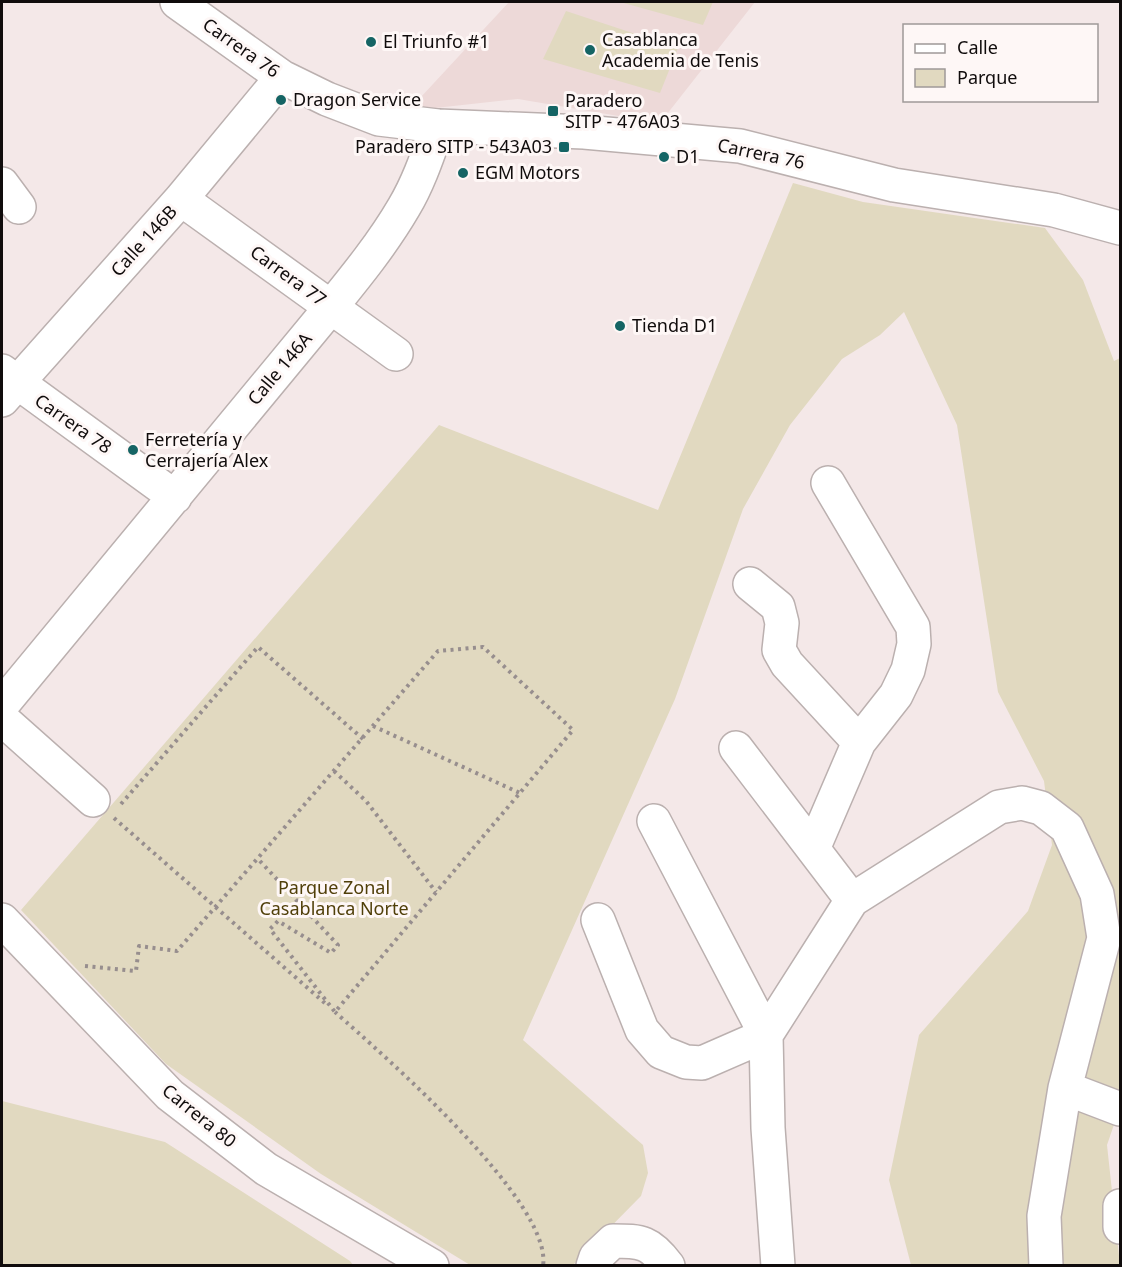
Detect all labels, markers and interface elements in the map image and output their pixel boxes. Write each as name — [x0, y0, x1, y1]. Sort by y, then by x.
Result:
street label: Carrera 76 — [198, 12, 285, 82]
legend — [903, 24, 1098, 102]
place label: Casablanca Academia de Tenis — [602, 27, 759, 72]
place label: El Triunfo #1 — [383, 29, 489, 53]
marker: El Triunfo #1 — [364, 35, 378, 49]
text: Calle — [957, 35, 998, 59]
marker: Casablanca Academia de Tenis — [583, 43, 597, 57]
text: Parque — [957, 65, 1017, 89]
place label: Dragon Service — [293, 87, 421, 111]
place label: Paradero SITP - 476A03 — [565, 88, 680, 133]
marker: Dragon Service — [274, 93, 288, 107]
marker: Paradero SITP - 476A03 — [546, 104, 560, 118]
street label: Carrera 76 — [715, 132, 807, 174]
place label: Paradero SITP - 543A03 — [355, 134, 552, 158]
marker: Paradero SITP - 543A03 — [557, 140, 571, 154]
place label: D1 — [676, 144, 699, 168]
marker: D1 — [657, 150, 671, 164]
place label: EGM Motors — [475, 160, 580, 184]
marker: EGM Motors — [456, 166, 470, 180]
street label: Calle 146B — [105, 200, 182, 281]
street label: Carrera 77 — [246, 239, 331, 311]
place label: Tienda D1 — [632, 313, 717, 337]
marker: Tienda D1 — [613, 319, 627, 333]
street label: Calle 146A — [242, 327, 317, 410]
street label: Carrera 78 — [30, 388, 117, 458]
place label: Ferretería y Cerrajería Alex — [145, 427, 269, 472]
marker: Ferretería y Cerrajería Alex — [126, 443, 140, 457]
park label: Parque Zonal Casablanca Norte — [259, 875, 409, 920]
street label: Carrera 80 — [158, 1078, 242, 1152]

